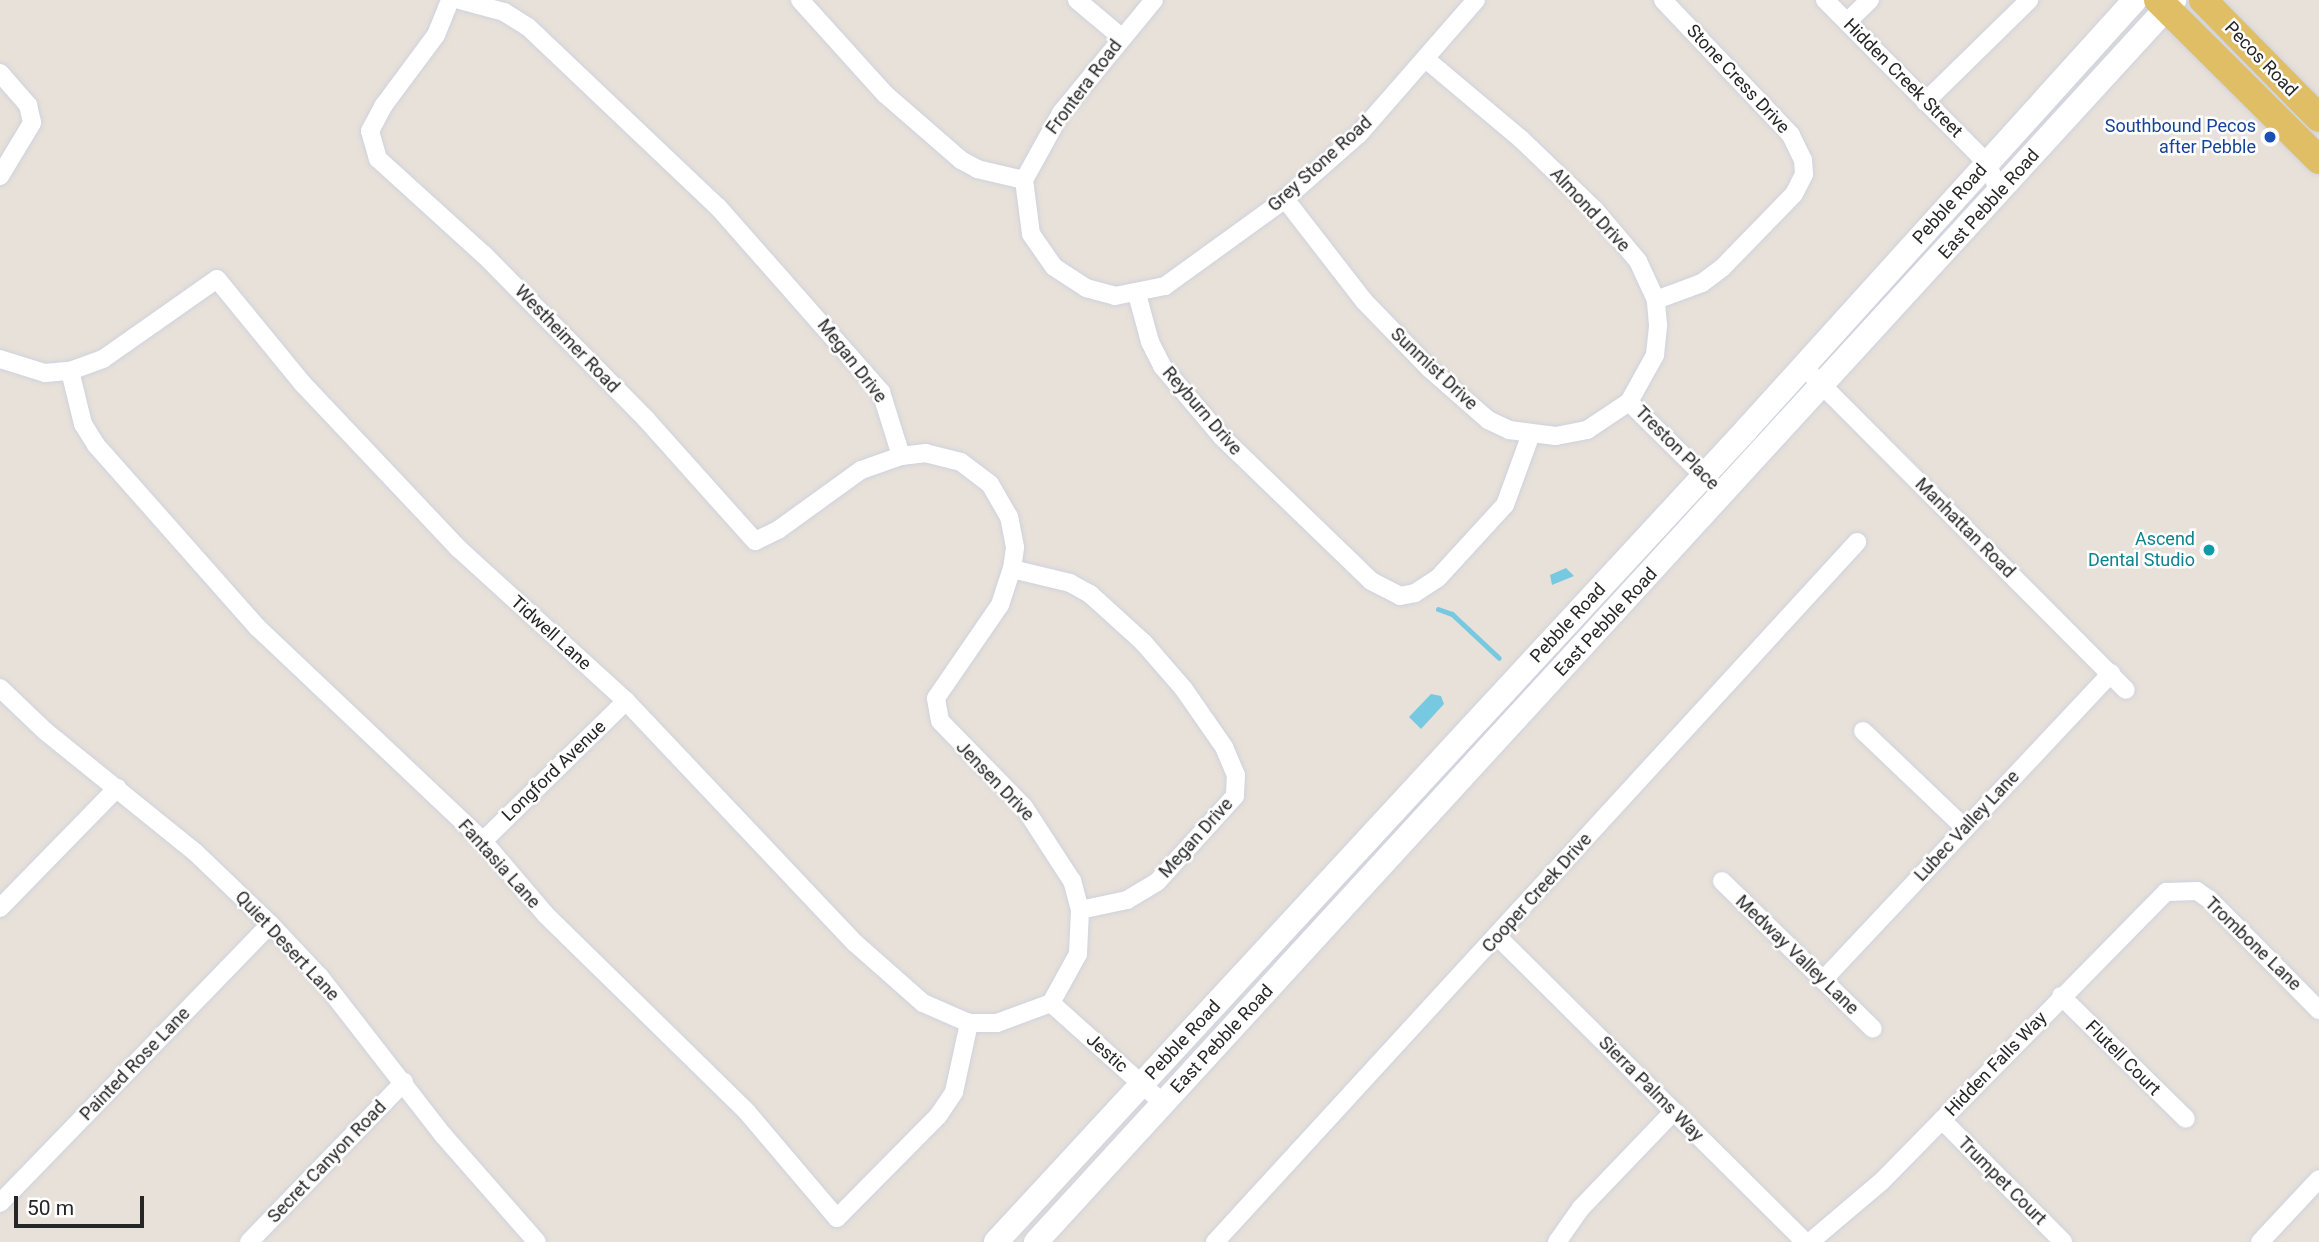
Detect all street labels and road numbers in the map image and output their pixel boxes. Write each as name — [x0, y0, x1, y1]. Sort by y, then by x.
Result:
street label: Hidden Creek Street — [1839, 14, 1967, 142]
street label: Pecos Road — [2220, 17, 2302, 101]
street label: Stone Cress Drive — [1682, 20, 1794, 138]
street label: Frontera Road — [1041, 36, 1127, 138]
street label: Grey Stone Road — [1264, 112, 1376, 216]
street label: East Pebble Road — [1934, 145, 2044, 263]
street label: Pebble Road — [1908, 159, 1992, 249]
street label: Almond Drive — [1546, 163, 1634, 257]
street label: Westheimer Road — [510, 281, 624, 397]
street label: Megan Drive — [813, 315, 891, 407]
street label: Sunmist Drive — [1386, 323, 1482, 415]
street label: Reyburn Drive — [1158, 362, 1246, 460]
street label: Treston Place — [1631, 402, 1723, 494]
street label: Manhattan Road — [1911, 474, 2019, 582]
street label: East Pebble Road — [1550, 563, 1662, 681]
street label: Pebble Road — [1526, 579, 1610, 667]
street label: Tidwell Lane — [506, 591, 596, 675]
street label: Longford Avenue — [498, 716, 610, 826]
street label: Jensen Drive — [951, 736, 1039, 826]
street label: Lubec Valley Lane — [1910, 766, 2024, 886]
street label: Megan Drive — [1155, 794, 1237, 882]
street label: Fantasia Lane — [454, 815, 544, 913]
street label: Cooper Creek Drive — [1478, 829, 1596, 957]
street label: Quiet Desert Lane — [230, 886, 344, 1006]
street label: Medway Valley Lane — [1731, 891, 1863, 1019]
street label: Trombone Lane — [2200, 893, 2306, 995]
street label: East Pebble Road — [1166, 980, 1278, 1098]
street label: Pebble Road — [1141, 996, 1225, 1084]
street label: Painted Rose Lane — [75, 1003, 195, 1125]
street label: Hidden Falls Way — [1941, 1007, 2051, 1121]
street label: Flutell Court — [2081, 1016, 2165, 1100]
street label: Jestic — [1082, 1029, 1132, 1077]
street label: Sierra Palms Way — [1594, 1032, 1708, 1146]
street label: Secret Canyon Road — [263, 1096, 391, 1228]
street label: Trumpet Court — [1953, 1132, 2051, 1230]

